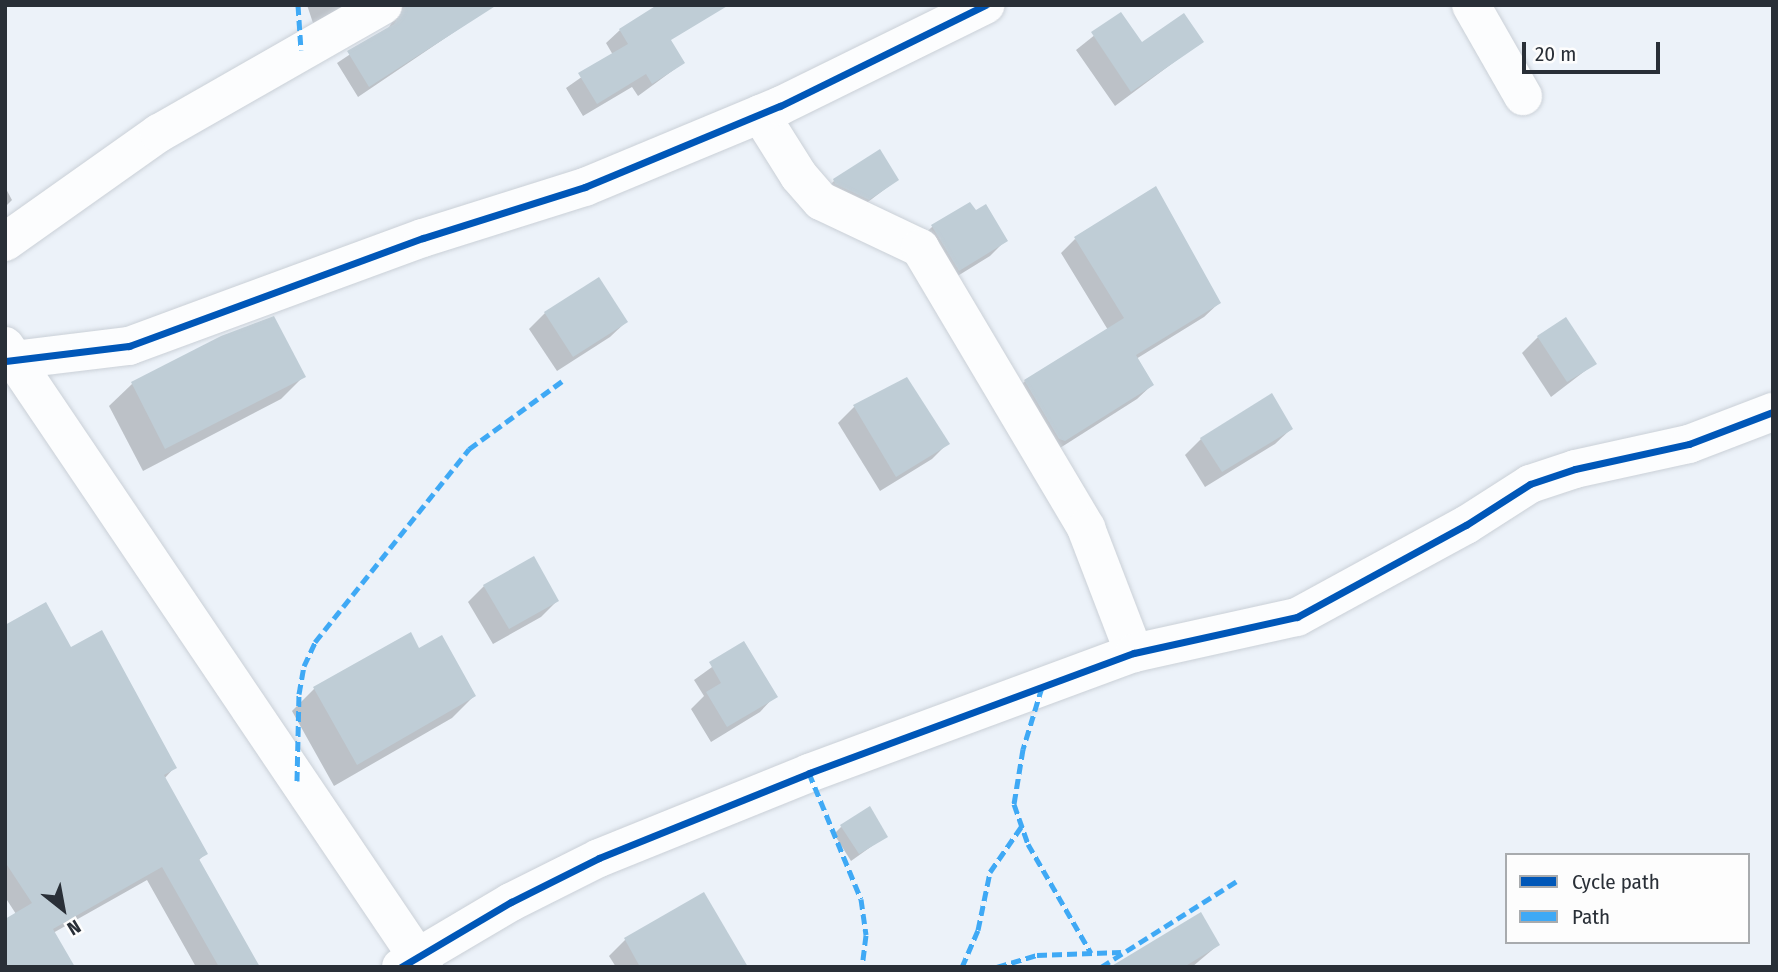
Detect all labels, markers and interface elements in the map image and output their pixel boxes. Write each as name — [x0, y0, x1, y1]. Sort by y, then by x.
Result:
scale bar — [1526, 28, 1664, 72]
text: 20 m — [1535, 41, 1576, 67]
legend — [1505, 853, 1750, 944]
text: Cycle path — [1572, 869, 1660, 895]
north arrow — [28, 874, 98, 944]
text: Path — [1572, 904, 1610, 930]
text: N — [63, 915, 85, 940]

